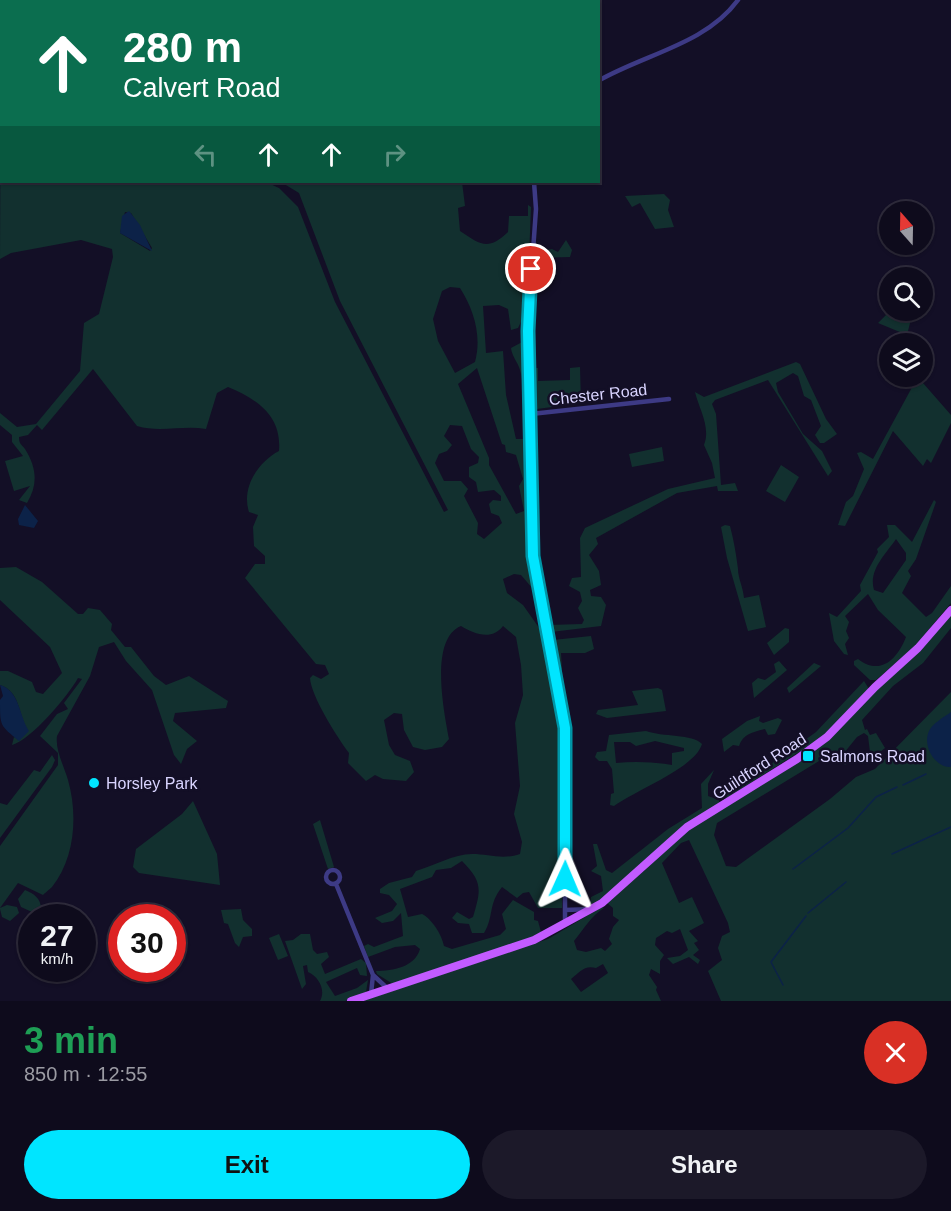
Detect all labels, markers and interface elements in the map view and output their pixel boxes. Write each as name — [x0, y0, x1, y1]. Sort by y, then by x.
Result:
icon: ahead — [24, 24, 102, 102]
text: 280 m — [123, 24, 242, 71]
text: Calvert Road — [123, 73, 281, 103]
icon: left — [189, 138, 222, 171]
icon: ahead — [252, 138, 285, 171]
icon: ahead — [315, 138, 348, 171]
icon: right — [378, 138, 411, 171]
north arrow — [879, 201, 933, 255]
map controls — [879, 201, 933, 387]
pin — [505, 243, 556, 294]
icon: arrive — [514, 252, 547, 285]
button: search — [879, 267, 933, 321]
button: layers — [879, 333, 933, 387]
street label: Chester Road — [548, 381, 648, 408]
street label: Guildford Road — [710, 730, 809, 803]
place label: Salmons Road — [820, 748, 925, 765]
marker: Salmons Road — [801, 749, 815, 763]
place label: Horsley Park — [106, 775, 199, 792]
marker: Horsley Park — [87, 776, 101, 790]
position arrow — [533, 847, 597, 911]
speed limit sign: 30 — [108, 904, 186, 982]
text: 27 — [40, 919, 74, 952]
text: km/h — [41, 950, 73, 967]
text: 3 min — [24, 1020, 118, 1061]
button: close — [864, 1021, 927, 1084]
text: 850 m · 12:55 — [24, 1063, 147, 1085]
button: Exit — [24, 1130, 470, 1199]
button: Share — [482, 1130, 927, 1199]

